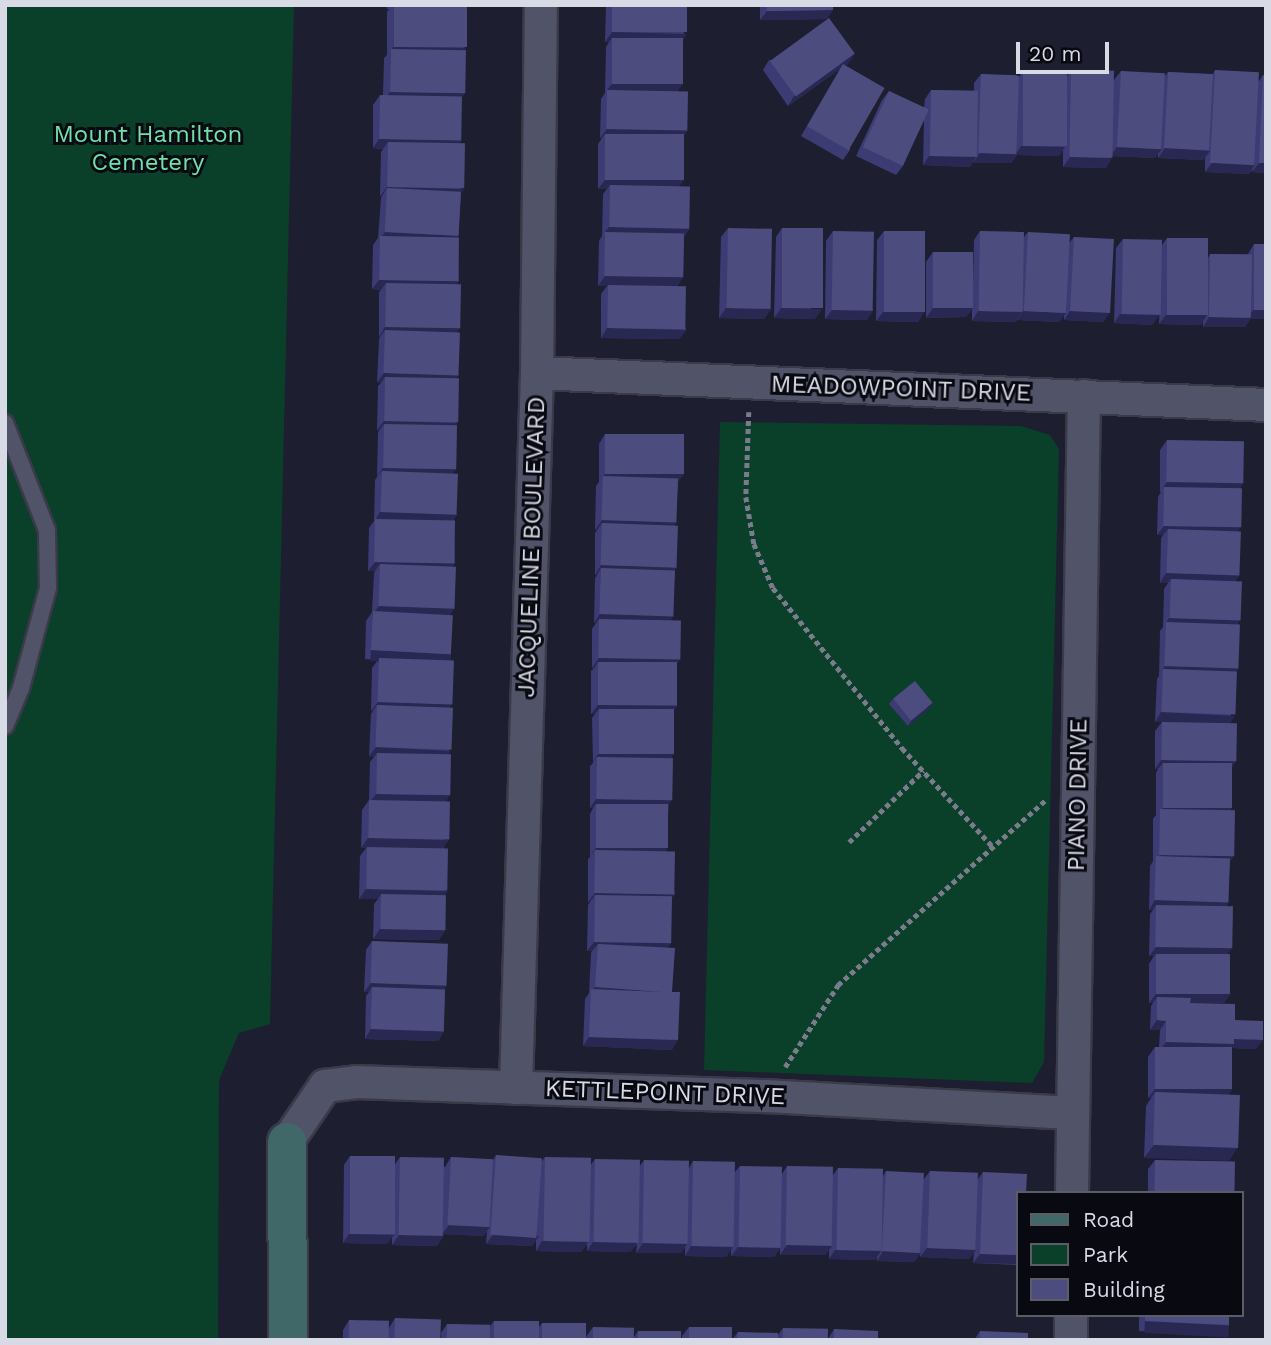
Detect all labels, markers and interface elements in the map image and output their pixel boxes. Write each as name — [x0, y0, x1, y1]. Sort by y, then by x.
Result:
scale bar — [1019, 28, 1112, 72]
text: 20 m — [1029, 41, 1081, 66]
park label: Mount Hamilton Cemetery — [54, 121, 242, 177]
street label: MEADOWPOINT DRIVE — [770, 370, 1032, 408]
street label: JACQUELINE BOULEVARD — [512, 396, 552, 698]
street label: PIANO DRIVE — [1062, 718, 1094, 872]
street label: KETTLEPOINT DRIVE — [544, 1074, 786, 1112]
legend — [1016, 1191, 1243, 1317]
text: Road — [1083, 1207, 1134, 1232]
text: Park — [1083, 1242, 1128, 1267]
text: Building — [1083, 1277, 1165, 1302]

